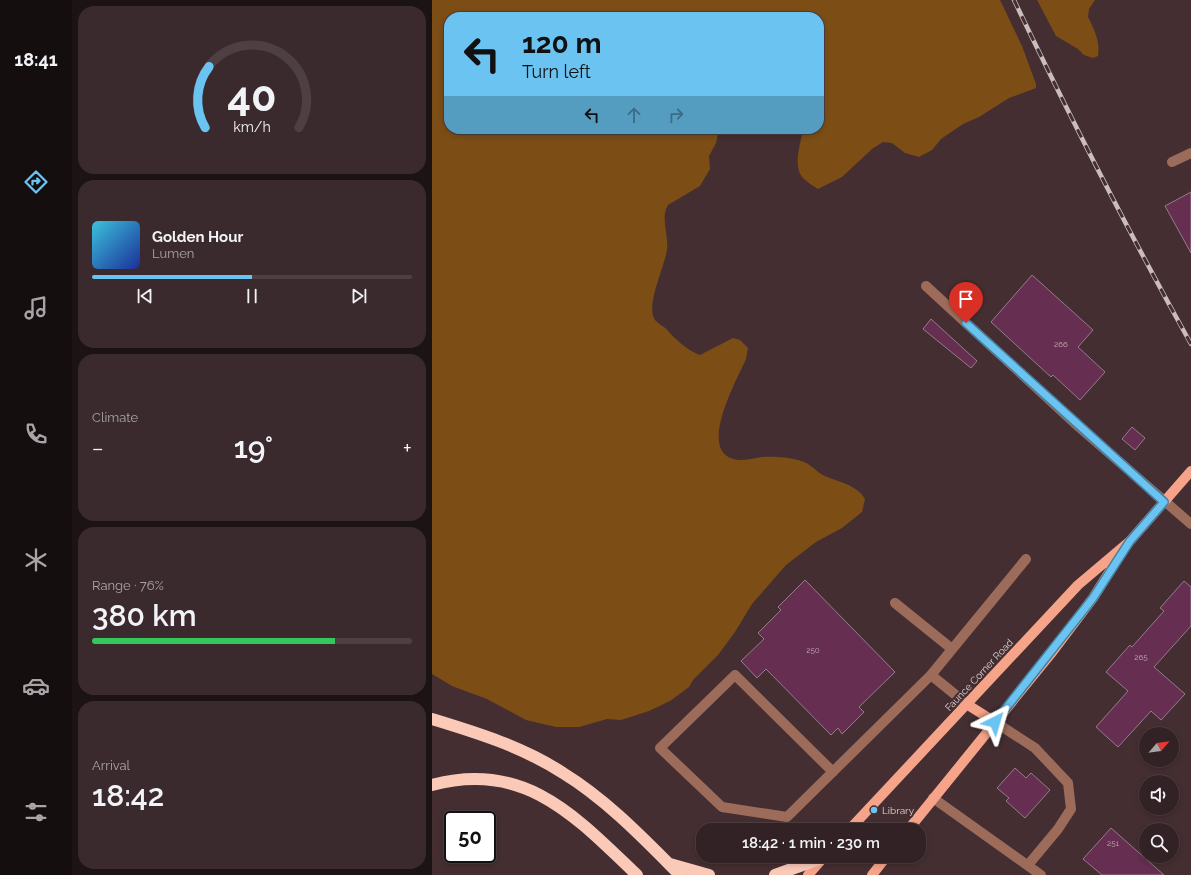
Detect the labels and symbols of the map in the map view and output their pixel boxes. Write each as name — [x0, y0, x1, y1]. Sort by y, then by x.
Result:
pin — [949, 282, 983, 323]
house number: 266 — [1054, 339, 1068, 349]
street label: Faunce Corner Road — [943, 637, 1015, 713]
house number: 250 — [806, 645, 820, 655]
house number: 265 — [1134, 652, 1148, 662]
position arrow — [974, 701, 1016, 743]
north arrow — [1139, 727, 1179, 767]
marker: Library — [869, 805, 879, 815]
place label: Library — [882, 805, 915, 816]
speed limit sign: 50 — [444, 811, 496, 863]
house number: 251 — [1107, 838, 1120, 848]

